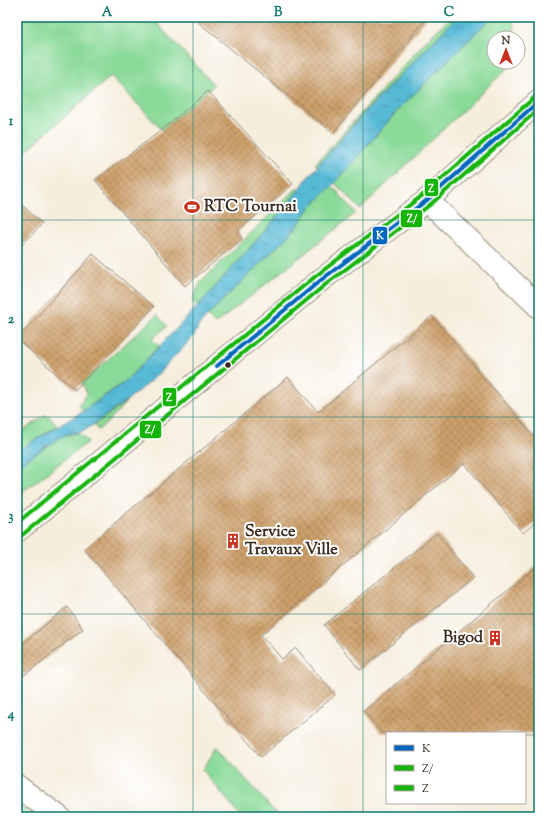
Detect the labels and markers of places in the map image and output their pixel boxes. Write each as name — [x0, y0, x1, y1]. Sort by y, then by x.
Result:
place label: RTC Tournai — [204, 196, 297, 219]
sports icon: RTC Tournai — [183, 198, 201, 216]
unlabelled marker — [223, 360, 233, 370]
place label: Service Travaux Ville — [245, 521, 338, 562]
building icon: Service Travaux Ville — [224, 532, 242, 550]
place label: Bigod — [443, 627, 484, 650]
building icon: Bigod — [486, 629, 504, 647]

